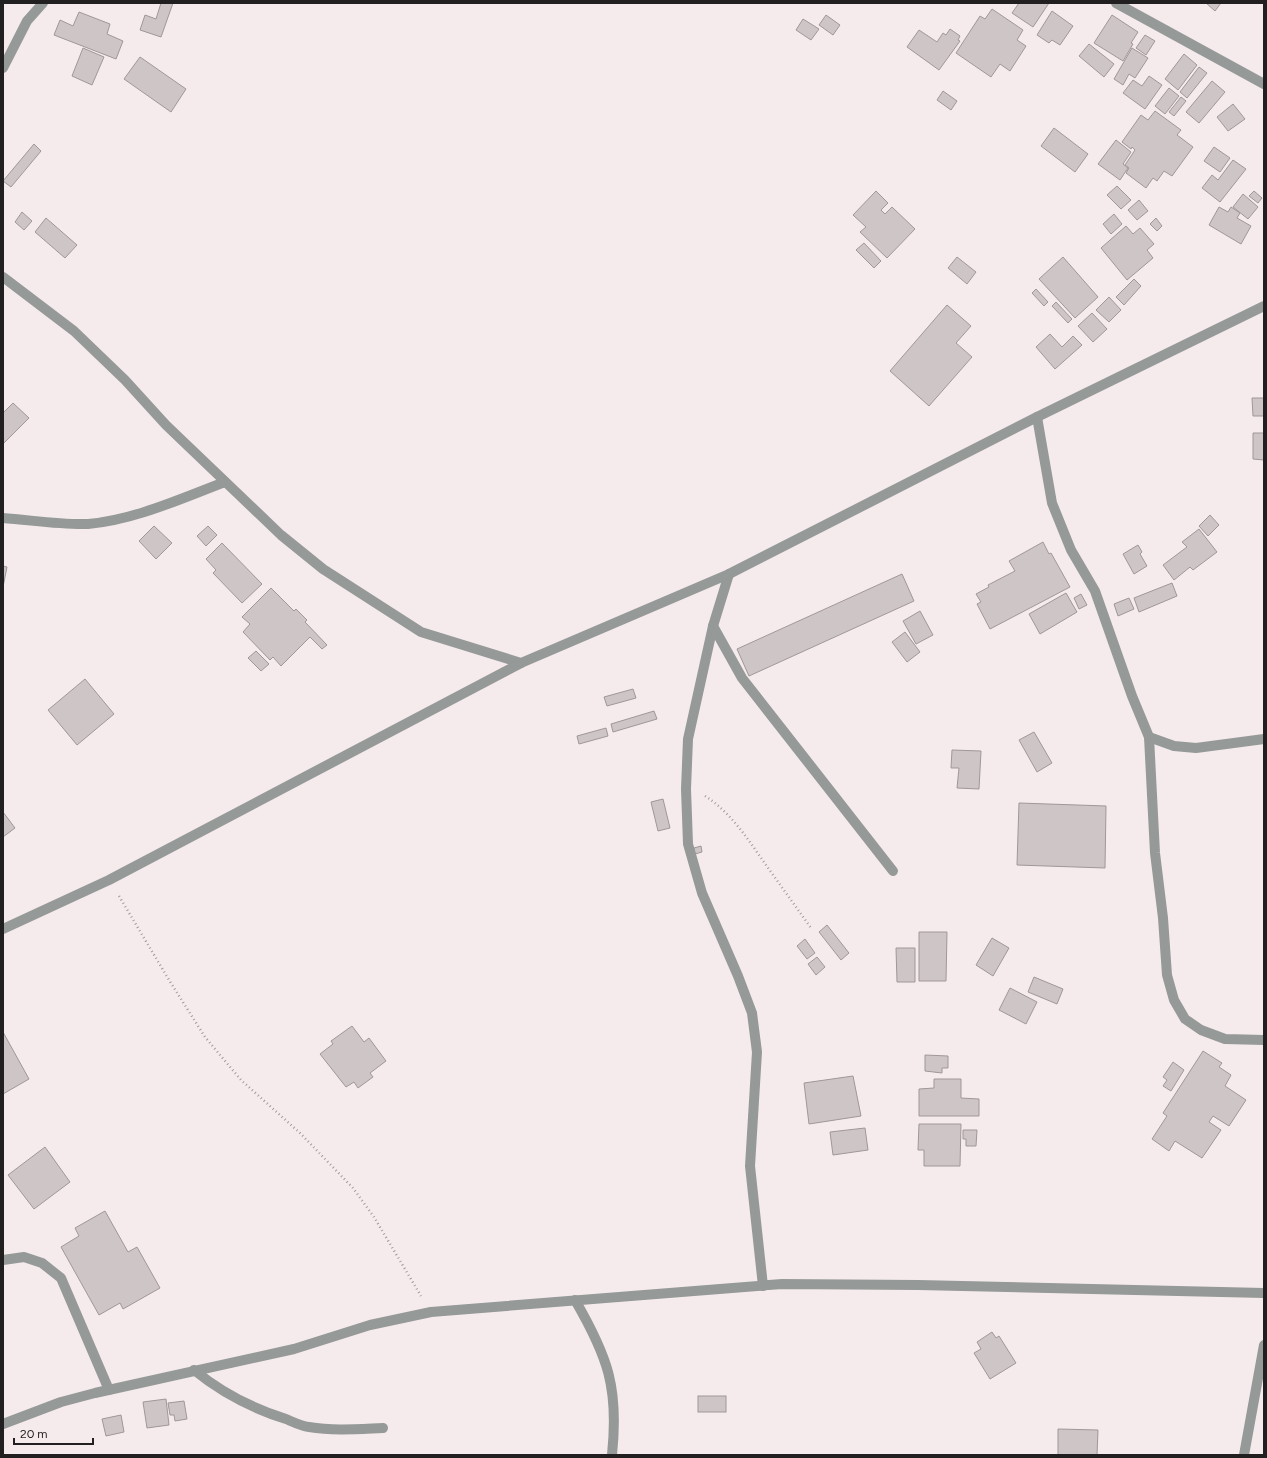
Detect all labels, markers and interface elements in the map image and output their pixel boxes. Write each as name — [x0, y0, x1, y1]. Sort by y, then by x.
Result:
scale bar — [14, 1420, 93, 1446]
text: 20 m — [20, 1427, 48, 1441]

